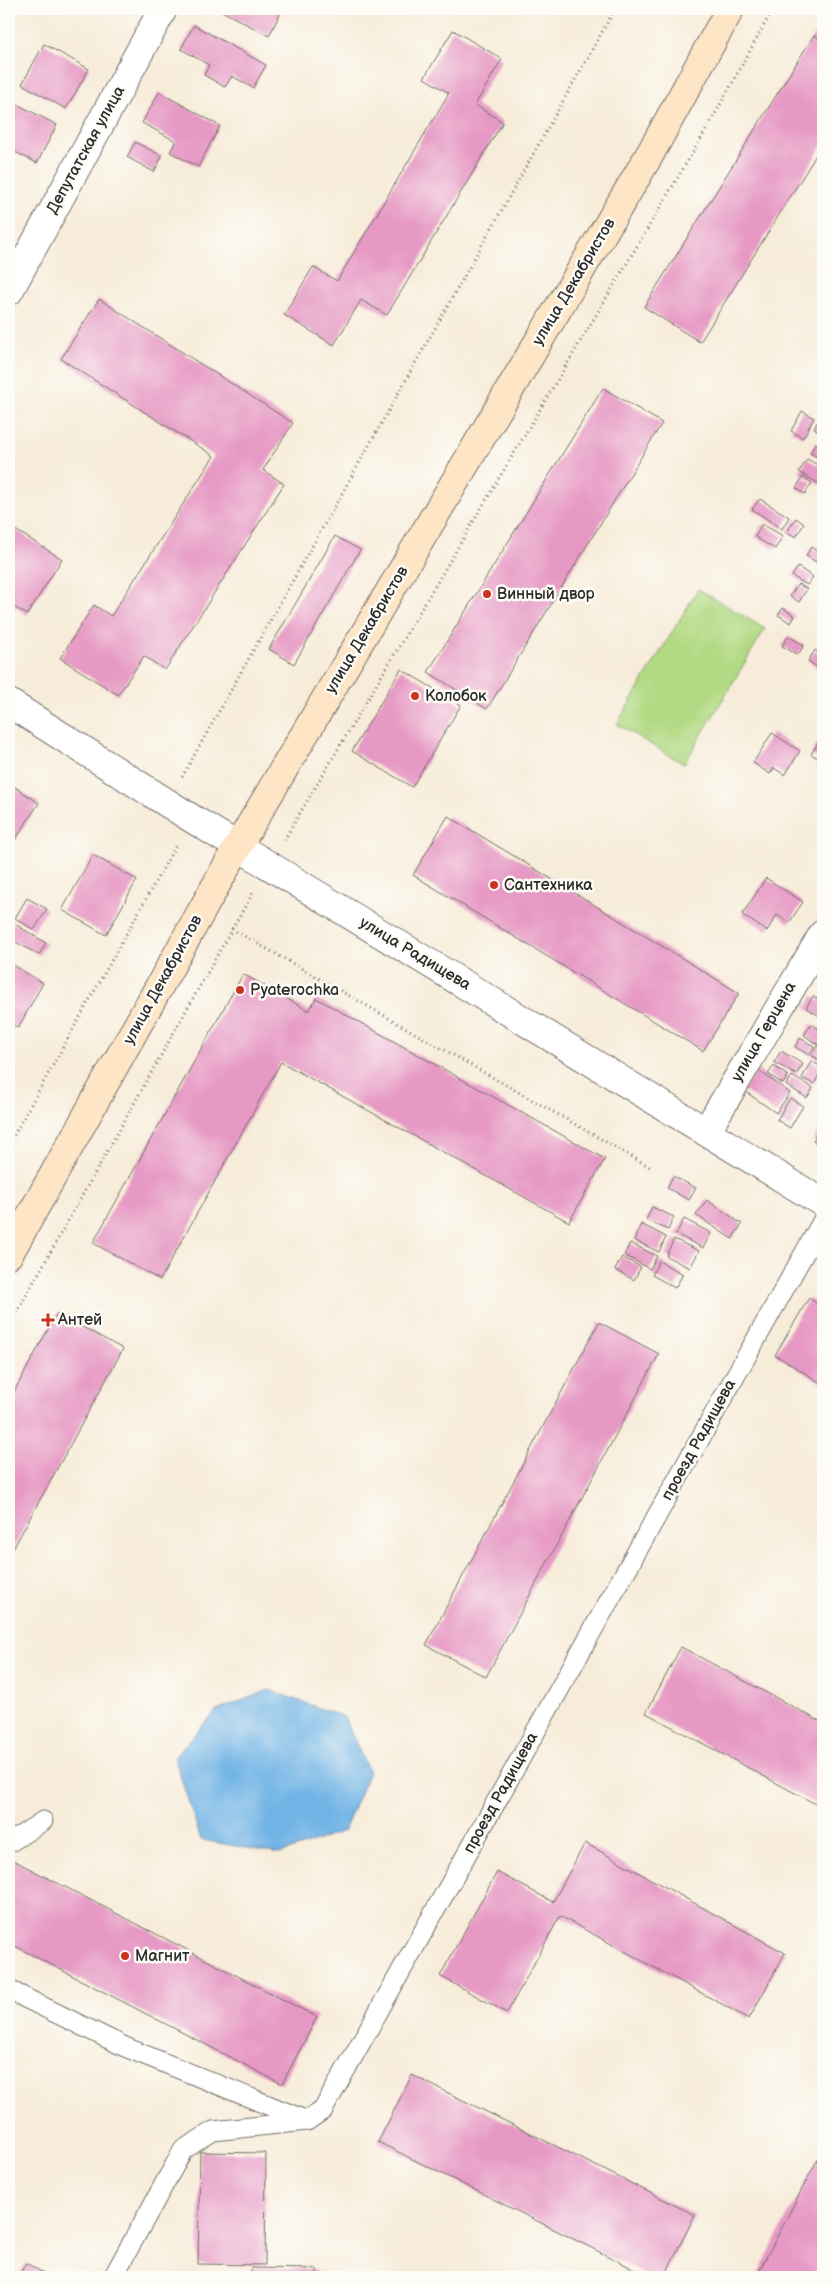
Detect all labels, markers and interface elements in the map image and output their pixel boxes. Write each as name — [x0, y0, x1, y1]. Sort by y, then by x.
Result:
street label: Депутатская улица — [43, 82, 129, 217]
street label: улица Декабристов — [529, 214, 620, 349]
street label: улица Декабристов — [322, 562, 413, 697]
place label: Винный двор — [497, 585, 595, 604]
marker: Винный двор — [481, 588, 493, 600]
place label: Колобок — [425, 687, 487, 706]
marker: Колобок — [409, 690, 421, 702]
place label: Сантехника — [504, 876, 593, 895]
marker: Сантехника — [488, 879, 500, 891]
street label: улица Декабристов — [120, 911, 207, 1048]
street label: улица Радищева — [356, 913, 475, 995]
street label: улица Герцена — [728, 978, 801, 1085]
place label: Pyaterochka — [250, 981, 339, 1000]
marker: Pyaterochka — [234, 984, 246, 996]
place label: Антей — [57, 1311, 102, 1330]
marker: Антей — [42, 1314, 54, 1326]
street label: проезд Радищева — [658, 1376, 740, 1504]
street label: проезд Радищева — [460, 1729, 542, 1857]
place label: Магнит — [135, 1947, 190, 1966]
marker: Магнит — [119, 1950, 131, 1962]

